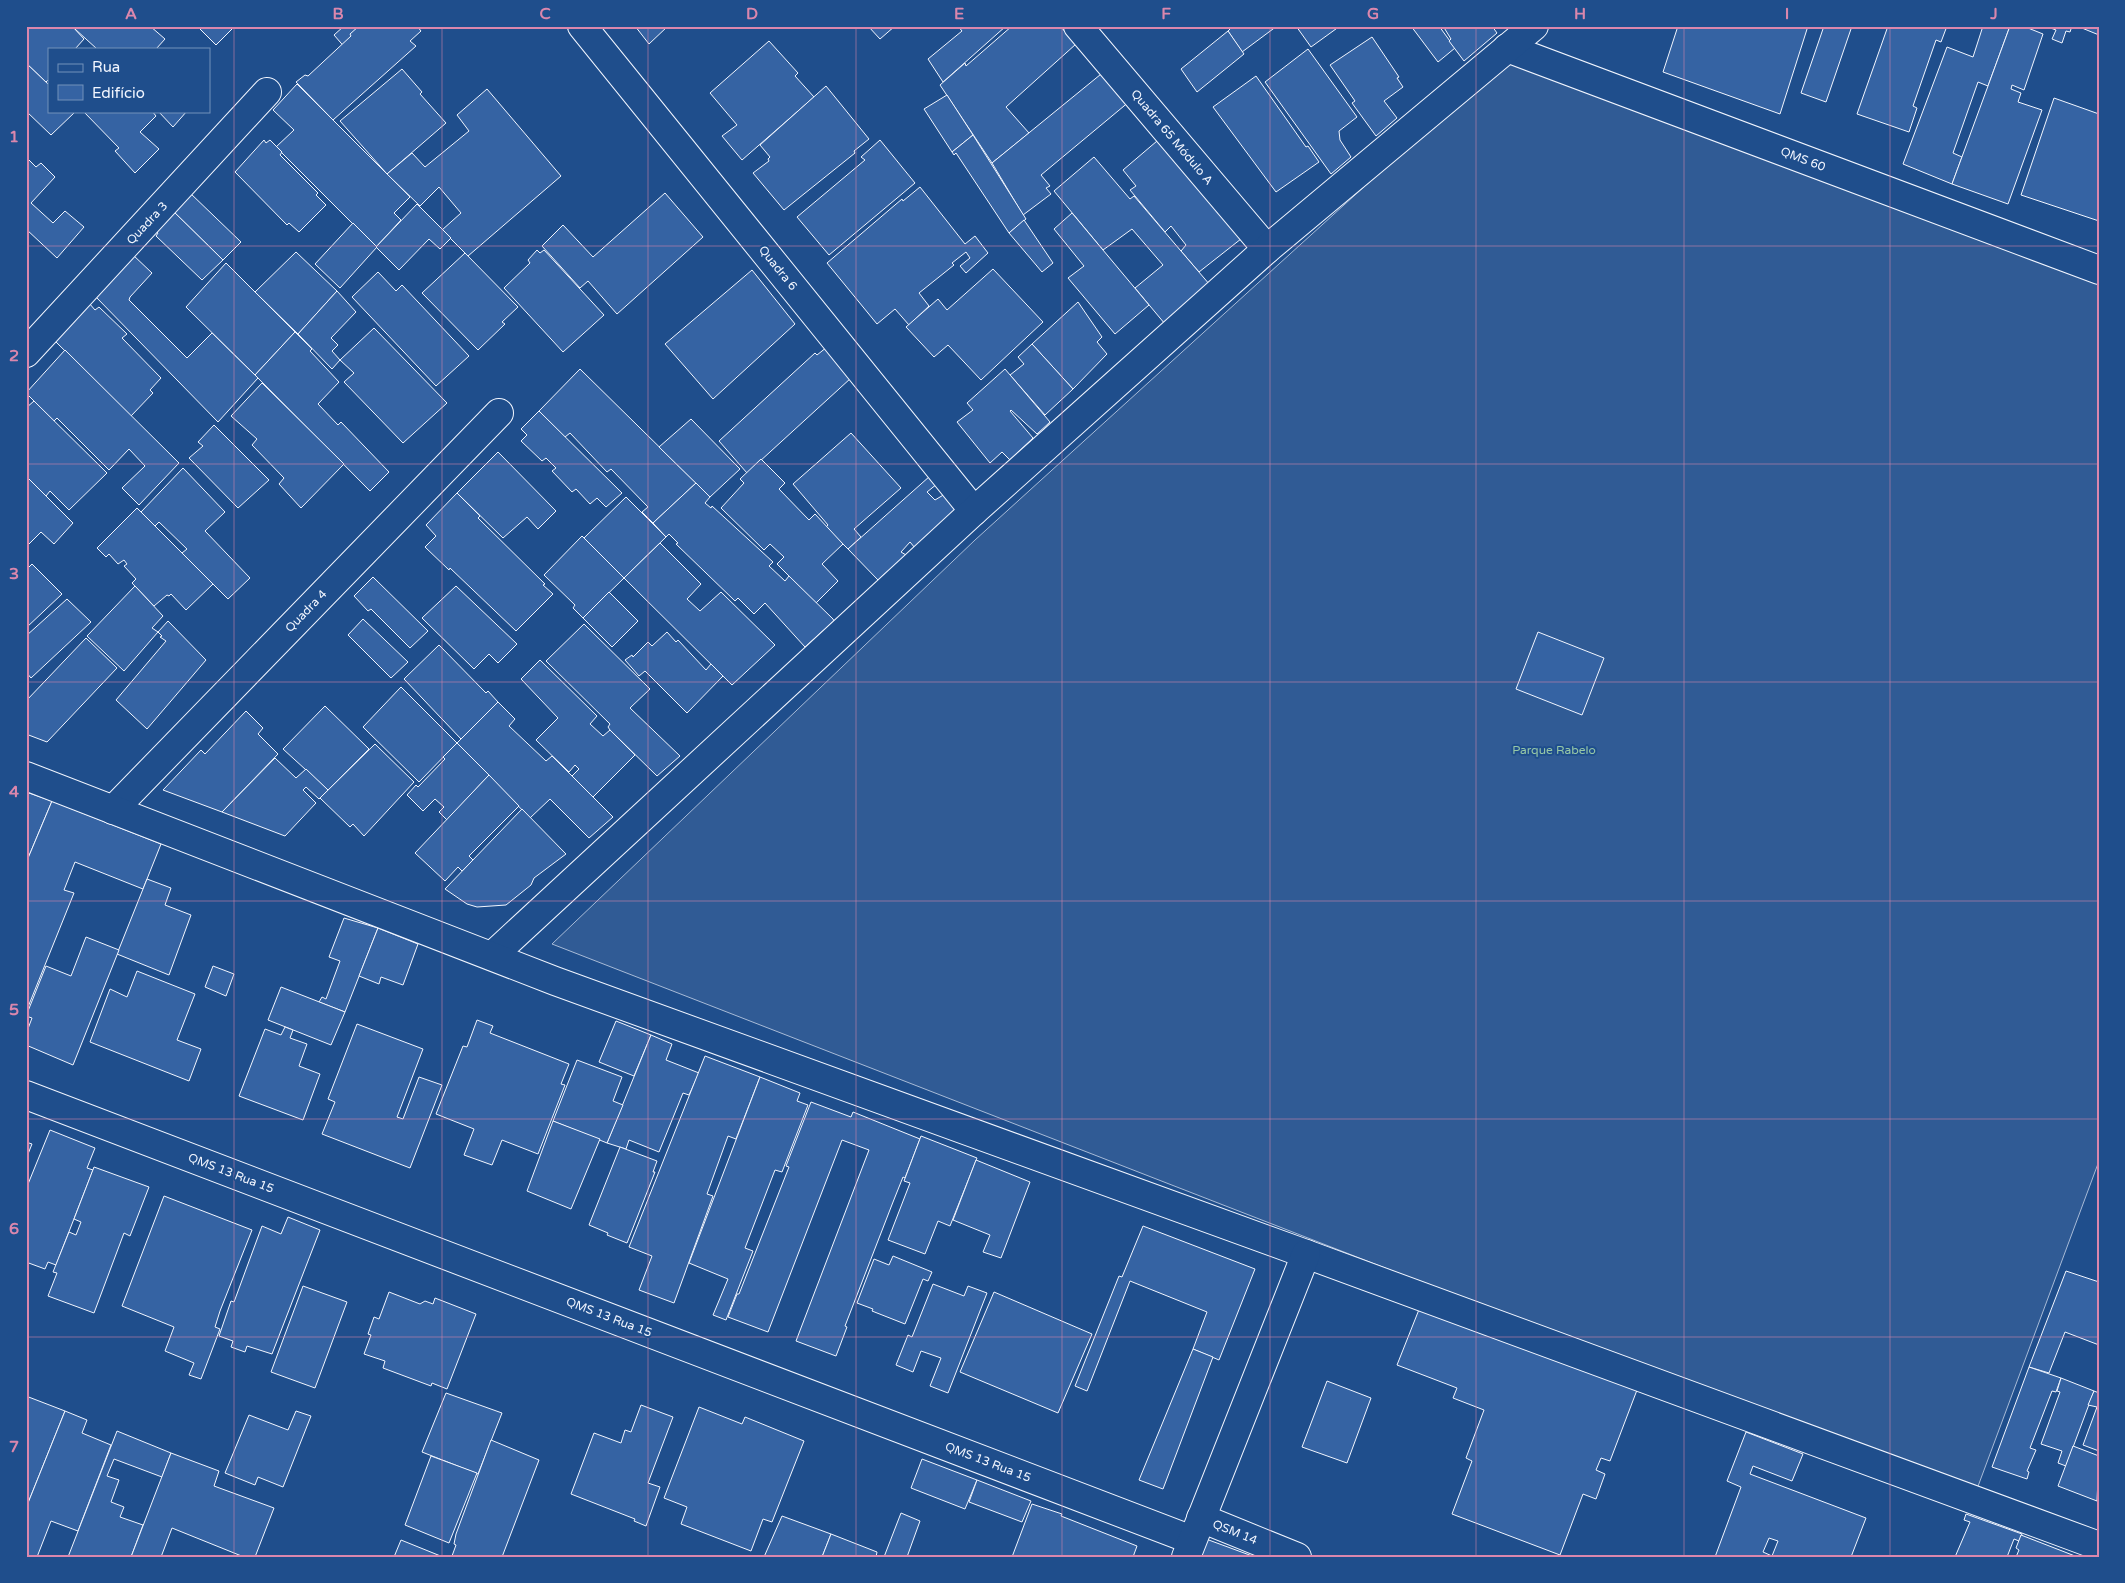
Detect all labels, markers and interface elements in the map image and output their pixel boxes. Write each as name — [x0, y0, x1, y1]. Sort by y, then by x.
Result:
text: A — [125, 4, 137, 24]
text: B — [332, 4, 344, 24]
text: C — [539, 4, 551, 24]
text: D — [746, 4, 758, 24]
text: E — [954, 4, 964, 24]
text: F — [1161, 4, 1171, 24]
text: G — [1367, 4, 1379, 24]
text: H — [1574, 4, 1586, 24]
text: I — [1785, 4, 1789, 24]
text: J — [1989, 4, 1998, 24]
legend — [48, 48, 210, 112]
text: Rua — [92, 58, 120, 76]
text: Edifício — [92, 84, 145, 102]
street label: Quadra 65 Módulo A — [1128, 87, 1216, 187]
text: 1 — [9, 127, 19, 147]
street label: QMS 60 — [1779, 144, 1828, 174]
street label: Quadra 3 — [124, 199, 170, 247]
street label: Quadra 6 — [756, 243, 800, 293]
text: 2 — [9, 346, 19, 366]
text: 3 — [9, 564, 19, 584]
street label: Quadra 4 — [282, 587, 330, 635]
park label: Parque Rabelo — [1512, 743, 1596, 757]
text: 4 — [9, 782, 19, 802]
text: 5 — [9, 1000, 19, 1020]
street label: QMS 13 Rua 15 — [186, 1150, 276, 1196]
text: 6 — [9, 1219, 19, 1239]
street label: QMS 13 Rua 15 — [564, 1294, 654, 1340]
text: 7 — [9, 1437, 19, 1457]
street label: QMS 13 Rua 15 — [943, 1439, 1033, 1485]
street label: QSM 14 — [1211, 1517, 1260, 1547]

